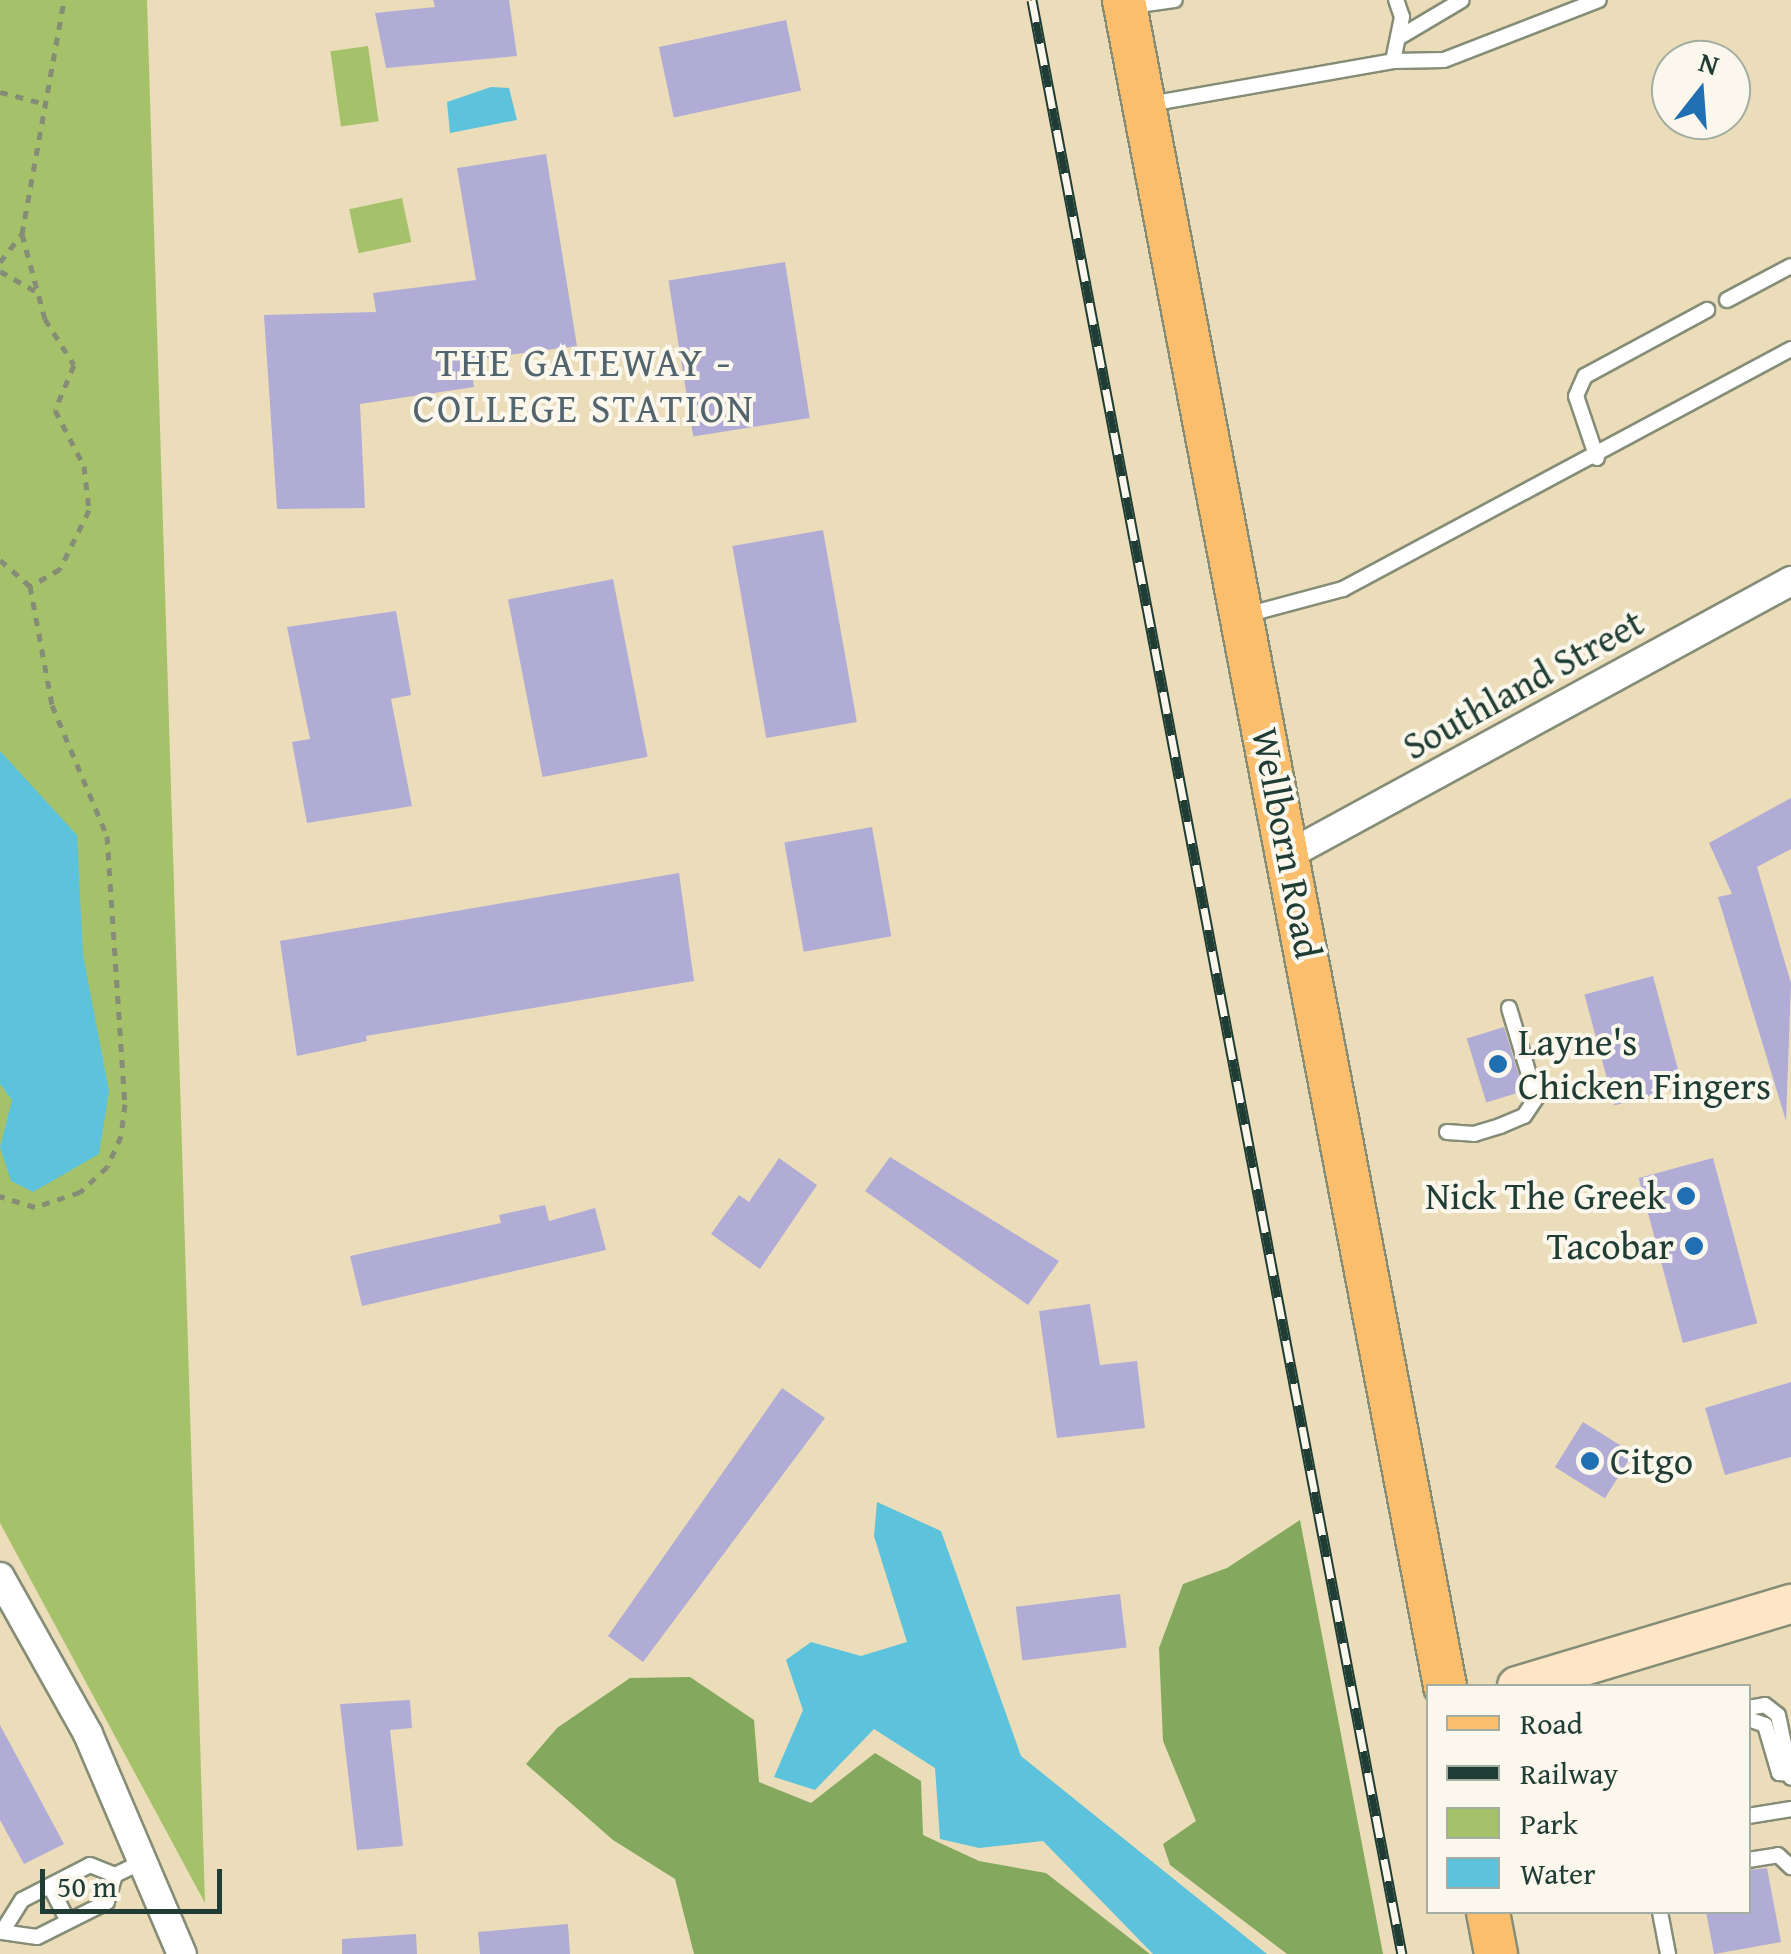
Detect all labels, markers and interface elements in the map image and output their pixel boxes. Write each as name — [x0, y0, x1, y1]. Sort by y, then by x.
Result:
north arrow — [1651, 40, 1751, 140]
text: N — [1694, 40, 1724, 85]
district label: THE GATEWAY - COLLEGE STATION — [413, 338, 755, 432]
street label: Southland Street — [1395, 599, 1651, 769]
street label: Wellborn Road — [1242, 724, 1332, 962]
place label: Layne's Chicken Fingers — [1518, 1019, 1771, 1108]
marker: Layne's Chicken Fingers — [1487, 1053, 1509, 1075]
place label: Nick The Greek — [1425, 1173, 1666, 1219]
marker: Nick The Greek — [1675, 1185, 1697, 1207]
place label: Tacobar — [1547, 1223, 1674, 1269]
marker: Tacobar — [1683, 1235, 1705, 1257]
place label: Citgo — [1610, 1438, 1693, 1484]
marker: Citgo — [1579, 1450, 1601, 1472]
legend — [1426, 1684, 1751, 1914]
text: Road — [1520, 1701, 1583, 1745]
text: Railway — [1520, 1751, 1618, 1795]
text: Park — [1520, 1801, 1578, 1845]
scale bar — [45, 1849, 228, 1911]
text: Water — [1520, 1851, 1596, 1895]
text: 50 m — [57, 1864, 117, 1908]

